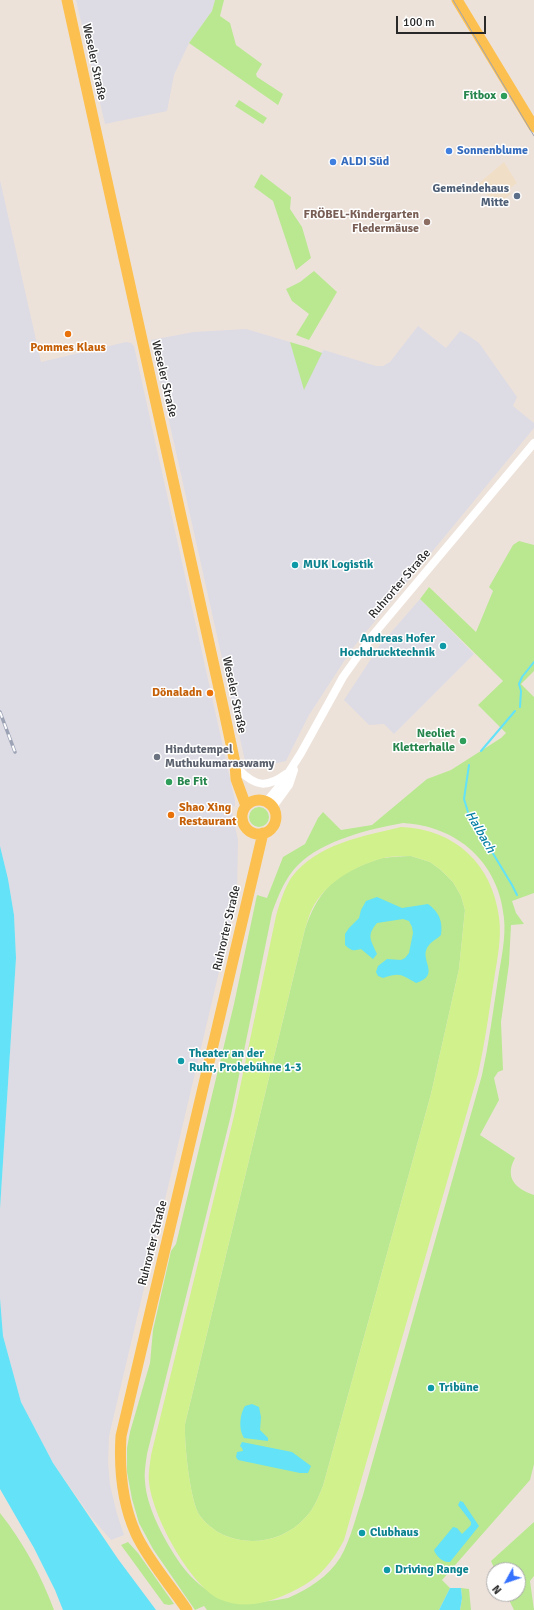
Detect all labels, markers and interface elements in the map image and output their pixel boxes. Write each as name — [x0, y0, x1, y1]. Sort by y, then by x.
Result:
scale bar — [398, 8, 488, 34]
text: 100 m — [403, 15, 435, 30]
street label: Weseler Straße — [79, 22, 109, 102]
place label: Fitbox — [463, 89, 496, 103]
marker: Fitbox — [499, 91, 509, 101]
place label: Sonnenblume — [457, 144, 528, 158]
marker: Sonnenblume — [444, 146, 454, 156]
place label: ALDI Süd — [341, 155, 389, 169]
marker: ALDI Süd — [328, 157, 338, 167]
place label: Gemeindehaus Mitte — [432, 182, 509, 210]
marker: Gemeindehaus Mitte — [512, 191, 522, 201]
place label: FRÖBEL-Kindergarten Fledermäuse — [304, 208, 419, 236]
marker: FRÖBEL-Kindergarten Fledermäuse — [422, 217, 432, 227]
marker: Pommes Klaus — [63, 329, 73, 339]
street label: Weseler Straße — [148, 339, 180, 419]
place label: Pommes Klaus — [30, 341, 106, 355]
street label: Ruhrorter Straße — [366, 546, 434, 622]
place label: MUK Logistik — [303, 558, 373, 572]
marker: MUK Logistik — [290, 560, 300, 570]
place label: Andreas Hofer Hochdrucktechnik — [340, 632, 435, 660]
marker: Andreas Hofer Hochdrucktechnik — [438, 641, 448, 651]
street label: Weseler Straße — [219, 655, 249, 735]
place label: Dönaladn — [152, 686, 202, 700]
marker: Dönaladn — [205, 688, 215, 698]
place label: Neoliet Kletterhalle — [392, 727, 455, 755]
marker: Neoliet Kletterhalle — [458, 736, 468, 746]
place label: Hindutempel Muthukumaraswamy — [165, 743, 275, 771]
marker: Hindutempel Muthukumaraswamy — [152, 752, 162, 762]
place label: Be Fit — [177, 775, 207, 789]
marker: Be Fit — [164, 777, 174, 787]
place label: Shao Xing Restaurant — [179, 801, 237, 829]
water label: Halbach — [462, 808, 498, 856]
marker: Shao Xing Restaurant — [166, 810, 176, 820]
street label: Ruhrorter Straße — [210, 884, 244, 972]
place label: Theater an der Ruhr, Probebühne 1-3 — [189, 1047, 301, 1075]
marker: Theater an der Ruhr, Probebühne 1-3 — [176, 1056, 186, 1066]
street label: Ruhrorter Straße — [135, 1199, 171, 1287]
place label: Tribüne — [439, 1381, 479, 1395]
marker: Tribüne — [426, 1383, 436, 1393]
place label: Clubhaus — [370, 1526, 418, 1540]
marker: Clubhaus — [357, 1528, 367, 1538]
north arrow — [486, 1562, 526, 1602]
place label: Driving Range — [395, 1563, 469, 1577]
marker: Driving Range — [382, 1565, 392, 1575]
text: N — [490, 1582, 505, 1597]

